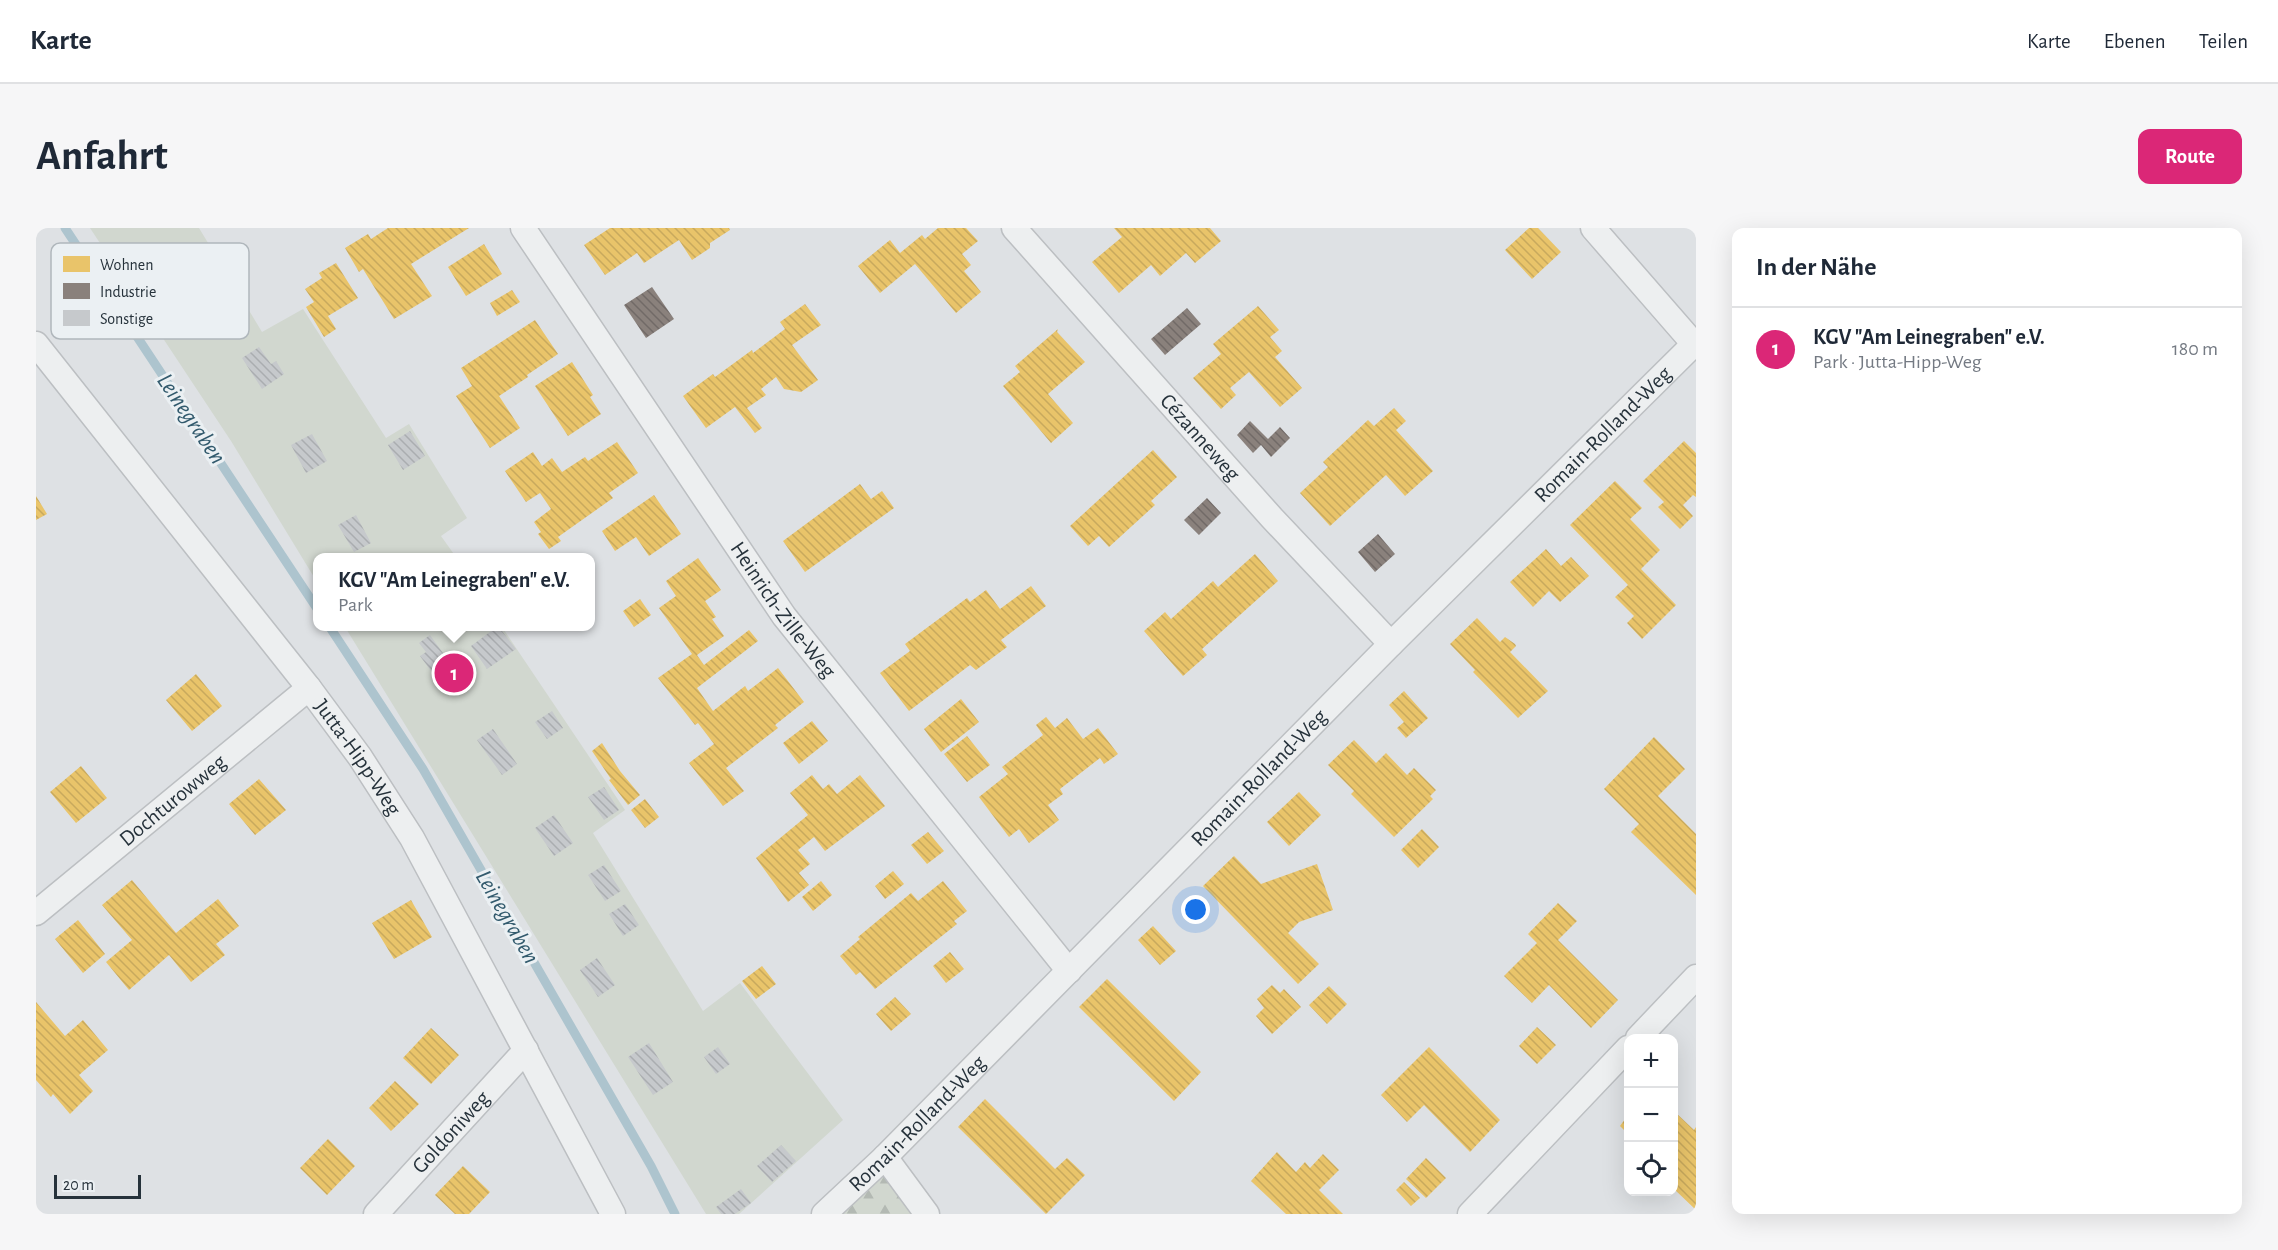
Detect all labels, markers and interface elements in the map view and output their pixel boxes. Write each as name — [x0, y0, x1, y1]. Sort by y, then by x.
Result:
text: Karte — [30, 27, 92, 55]
text: Karte — [2027, 31, 2071, 52]
text: Ebenen — [2104, 31, 2166, 52]
text: Teilen — [2199, 31, 2248, 52]
button: Route — [2138, 129, 2242, 184]
text: Anfahrt — [36, 135, 168, 177]
legend — [51, 243, 249, 339]
text: In der Nähe — [1756, 254, 1876, 280]
text: Wohnen — [100, 257, 154, 273]
text: Industrie — [100, 284, 156, 300]
text: Sonstige — [100, 311, 153, 327]
text: KGV "Am Leinegraben" e.V. — [1813, 326, 2045, 348]
text: 1 — [1772, 339, 1779, 359]
text: 180 m — [2172, 339, 2218, 359]
text: Park · Jutta-Hipp-Weg — [1813, 352, 1982, 372]
street label: Romain-Rolland-Weg — [1530, 362, 1676, 506]
water label: Leinegraben — [152, 369, 230, 469]
street label: Cézanneweg — [1156, 390, 1244, 485]
street label: Heinrich-Zille-Weg — [726, 538, 840, 682]
popup — [313, 553, 595, 631]
text: KGV "Am Leinegraben" e.V. — [338, 569, 570, 591]
text: Park — [338, 595, 373, 615]
pin: 1 — [434, 650, 474, 696]
street label: Jutta-Hipp-Weg — [310, 695, 405, 819]
street label: Romain-Rolland-Weg — [1187, 705, 1331, 851]
street label: Dochturowweg — [115, 750, 230, 850]
water label: Leinegraben — [471, 866, 543, 968]
your location — [1181, 895, 1210, 924]
map controls — [1624, 1034, 1678, 1196]
button: + — [1624, 1034, 1678, 1088]
street label: Romain-Rolland-Weg — [845, 1051, 990, 1196]
street label: Goldoniweg — [408, 1087, 494, 1177]
button: − — [1624, 1088, 1678, 1142]
button: locate — [1624, 1142, 1678, 1196]
scale bar — [54, 1172, 141, 1200]
text: 20 m — [63, 1177, 94, 1193]

